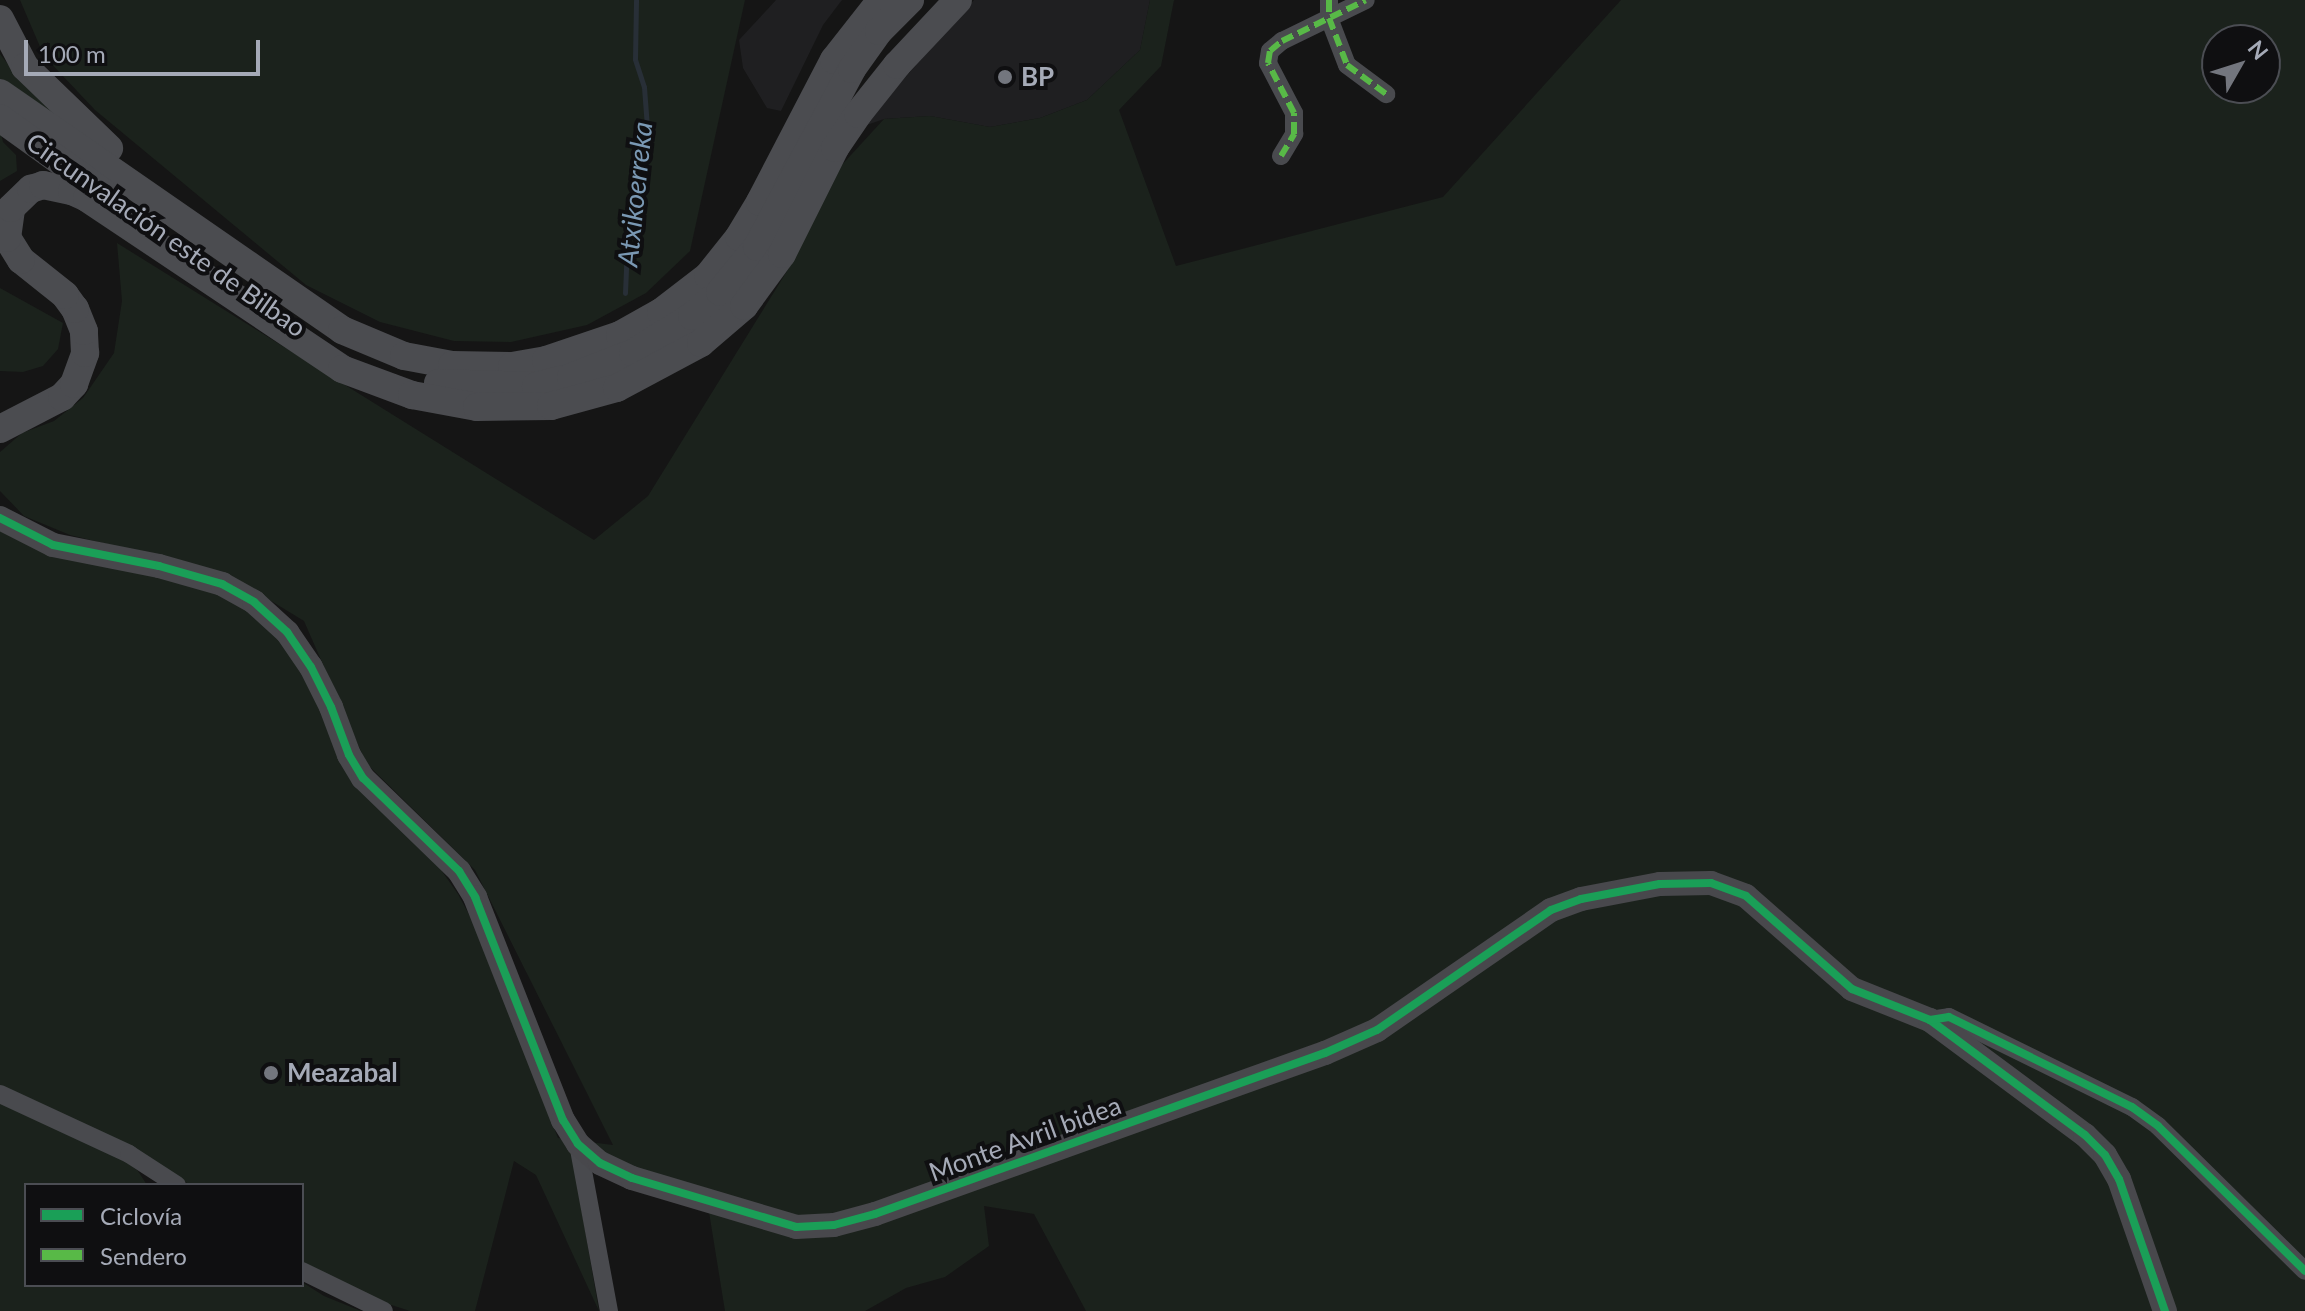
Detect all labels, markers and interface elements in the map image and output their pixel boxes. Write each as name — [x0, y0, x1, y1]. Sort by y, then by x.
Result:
scale bar — [28, 24, 264, 74]
north arrow — [2201, 24, 2281, 104]
text: N — [2243, 35, 2274, 65]
text: 100 m — [38, 39, 106, 68]
place label: BP — [1021, 61, 1054, 93]
marker: BP — [996, 68, 1014, 86]
water label: Atxikoerreka — [610, 120, 658, 268]
street label: Circunvalación este de Bilbao — [20, 126, 312, 344]
place label: Meazabal — [287, 1057, 398, 1089]
marker: Meazabal — [262, 1064, 280, 1082]
street label: Monte Avril bidea — [924, 1090, 1126, 1188]
legend — [24, 1183, 304, 1287]
text: Ciclovía — [100, 1201, 182, 1230]
text: Sendero — [100, 1241, 187, 1270]

